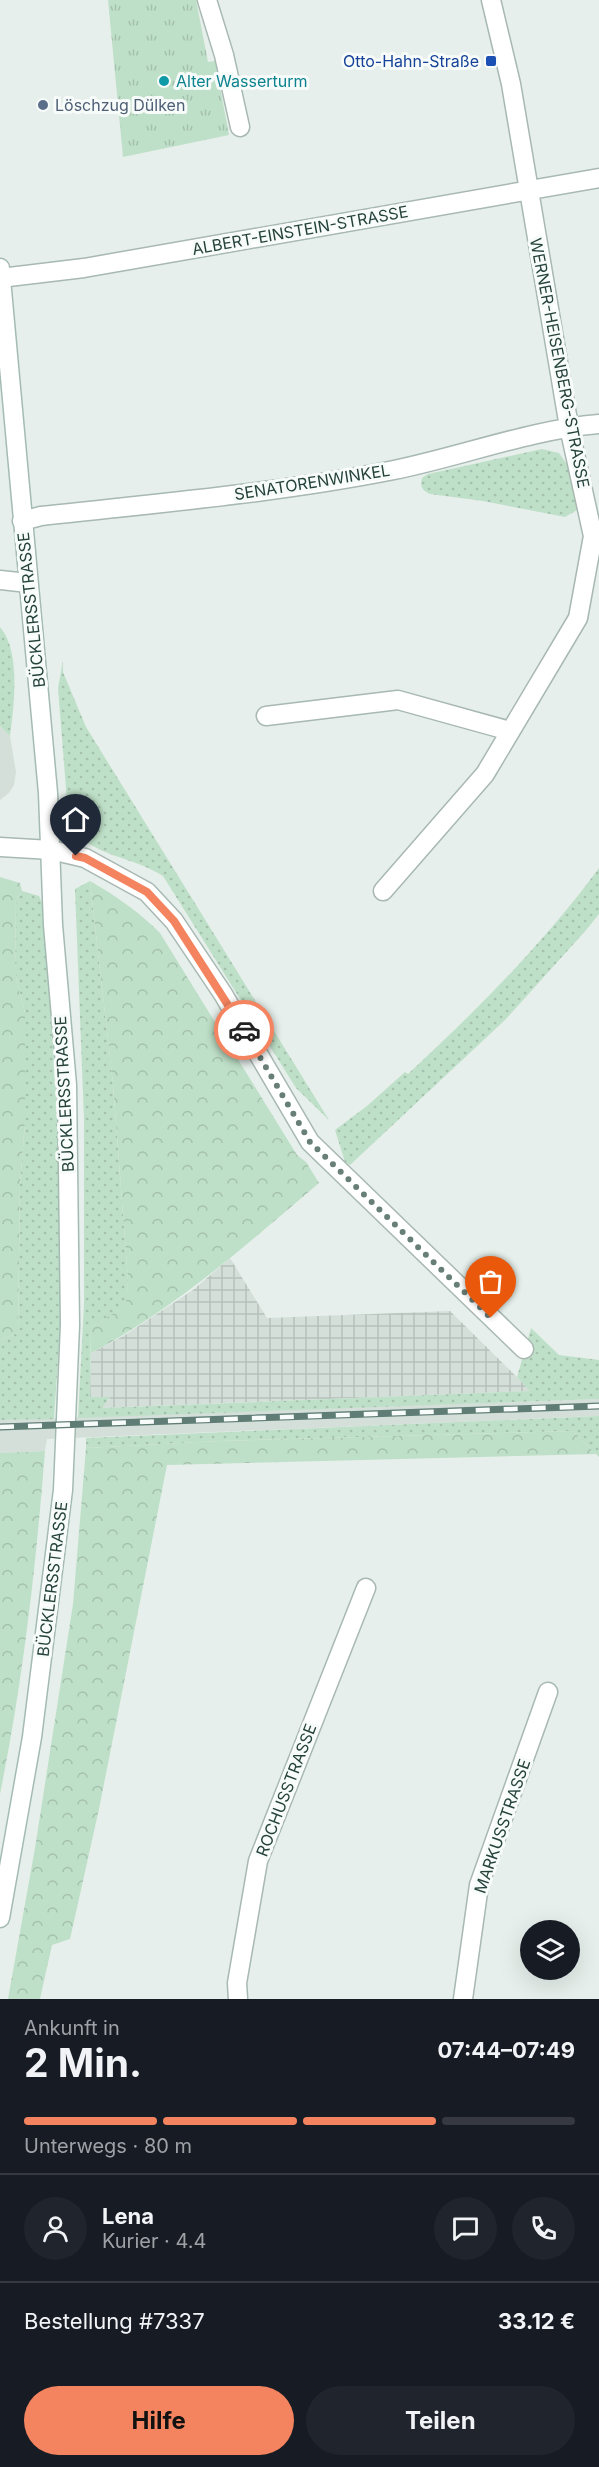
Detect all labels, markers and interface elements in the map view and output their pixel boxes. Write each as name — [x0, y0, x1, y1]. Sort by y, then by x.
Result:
place label: Otto-Hahn-Straße — [343, 51, 479, 71]
marker: Otto-Hahn-Straße — [484, 54, 498, 68]
place label: Alter Wasserturm — [176, 71, 308, 91]
marker: Alter Wasserturm — [157, 74, 171, 88]
place label: Löschzug Dülken — [55, 95, 185, 115]
marker: Löschzug Dülken — [36, 98, 50, 112]
street label: ALBERT-EINSTEIN-STRASSE — [190, 201, 410, 259]
street label: WERNER-HEISENBERG-STRASSE — [526, 236, 594, 490]
street label: SENATORENWINKEL — [233, 460, 391, 504]
street label: BÜCKLERSSTRASSE — [13, 531, 49, 689]
pin — [50, 794, 101, 856]
icon: home — [59, 803, 92, 836]
courier — [214, 1000, 274, 1060]
icon: car — [228, 1014, 261, 1047]
street label: BÜCKLERSSTRASSE — [50, 1016, 78, 1172]
pin — [465, 1256, 516, 1318]
icon: bag — [474, 1265, 507, 1298]
street label: BÜCKLERSSTRASSE — [33, 1500, 71, 1658]
street label: ROCHUSSTRASSE — [252, 1721, 320, 1859]
street label: MARKUSSTRASSE — [470, 1756, 534, 1896]
map controls — [520, 1920, 580, 1980]
button: layers — [520, 1920, 580, 1980]
text: Ankunft in — [24, 2016, 120, 2040]
text: 07:44–07:49 — [437, 2037, 575, 2063]
text: 2 Min. — [24, 2039, 142, 2086]
text: Unterwegs · 80 m — [24, 2134, 192, 2158]
button: person — [24, 2197, 87, 2260]
button: chat — [434, 2197, 497, 2260]
button: phone — [512, 2197, 575, 2260]
text: Lena — [102, 2203, 154, 2229]
text: Kurier · 4.4 — [102, 2229, 206, 2253]
text: Bestellung #7337 — [24, 2308, 205, 2334]
text: 33.12 € — [498, 2308, 575, 2334]
button: Hilfe — [24, 2386, 294, 2455]
button: Teilen — [306, 2386, 575, 2455]

